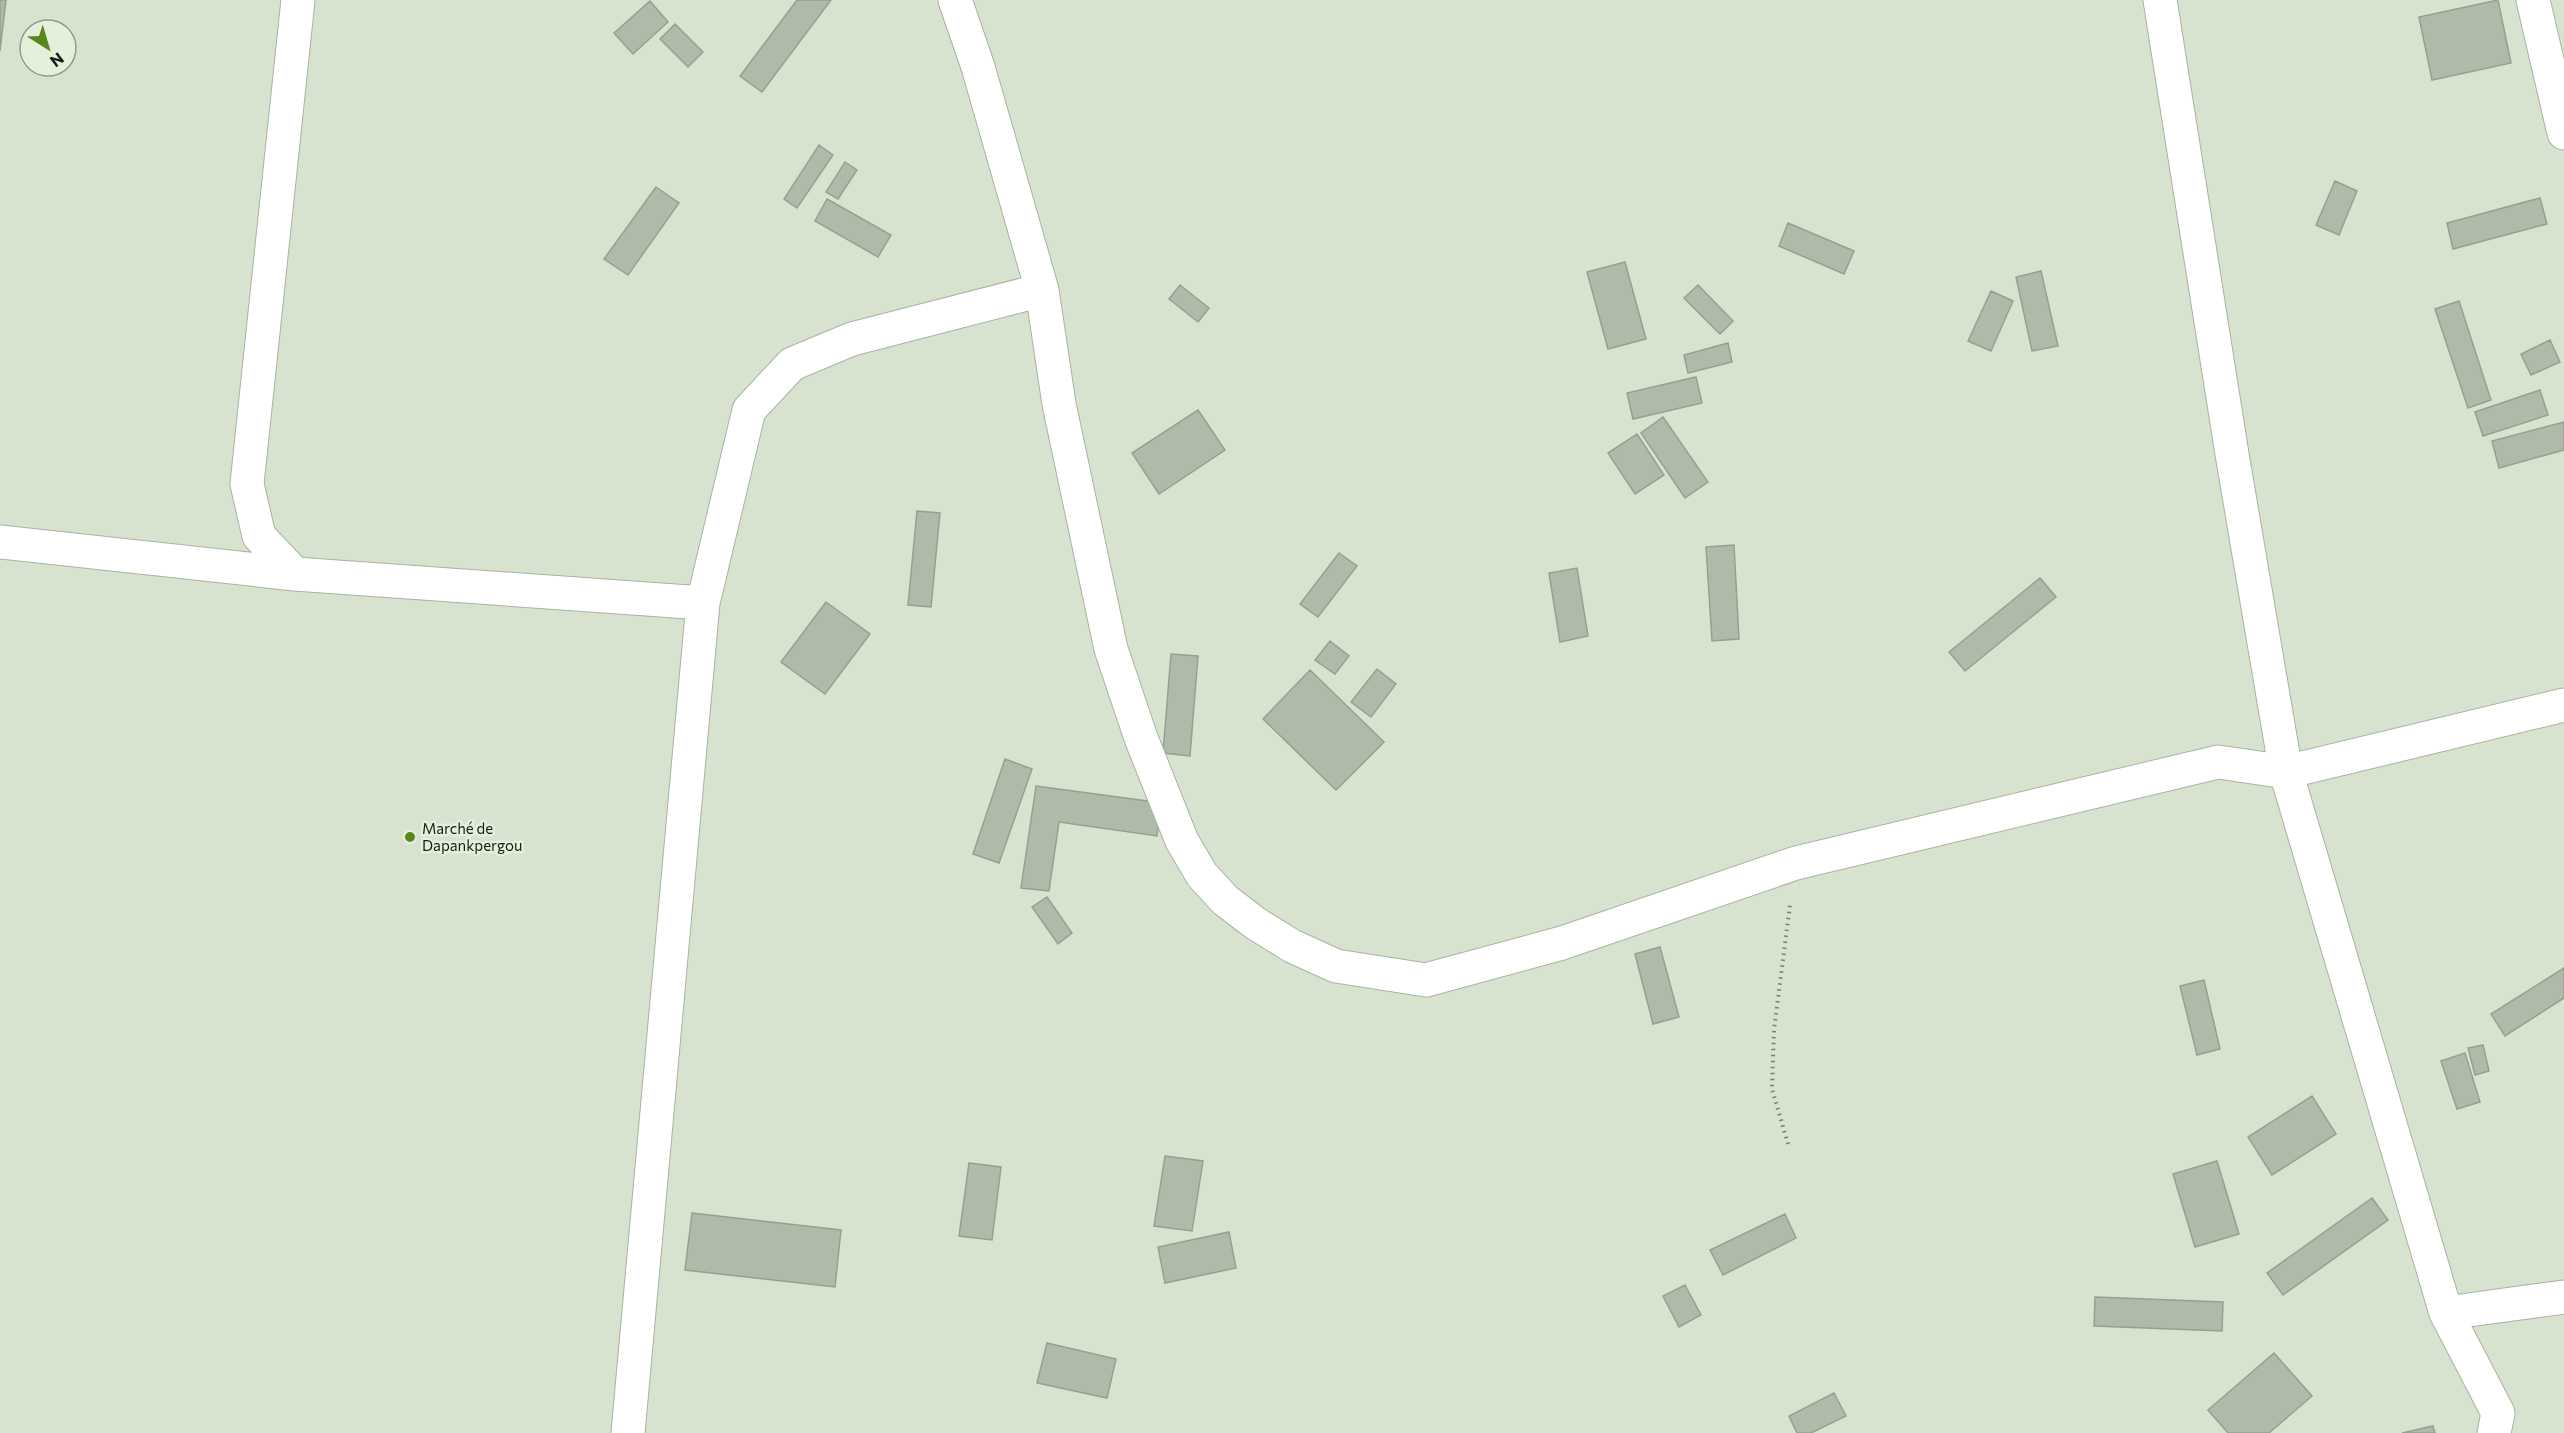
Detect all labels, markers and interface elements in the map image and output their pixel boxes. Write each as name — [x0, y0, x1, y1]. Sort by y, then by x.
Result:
north arrow — [18, 18, 78, 78]
text: N — [47, 49, 68, 72]
place label: Marché de Dapankpergou — [422, 819, 522, 854]
marker: Marché de Dapankpergou — [403, 830, 417, 844]

